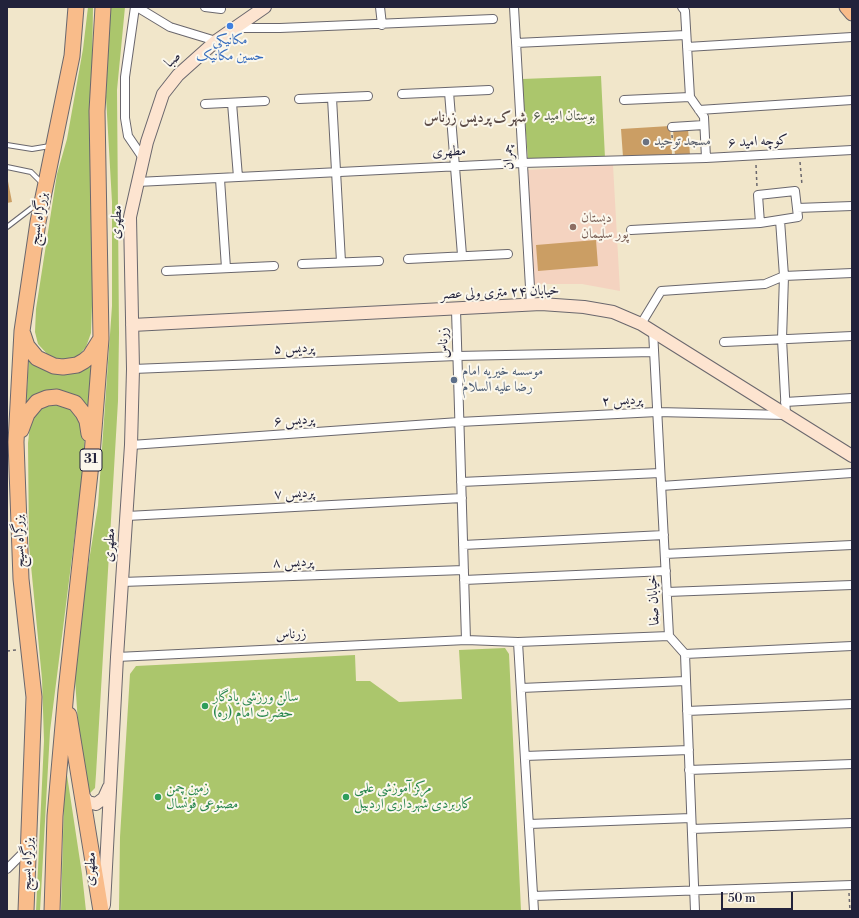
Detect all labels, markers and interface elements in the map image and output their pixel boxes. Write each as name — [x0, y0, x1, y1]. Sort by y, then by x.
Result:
marker: مکانیکی حسین مکانیک — [225, 21, 235, 31]
place label: مکانیکی حسین مکانیک — [196, 33, 264, 66]
street label: صبا — [161, 48, 185, 72]
district label: شهرک پردیس زرناس — [424, 109, 526, 127]
park label: بوستان امید ۶ — [533, 109, 595, 125]
street label: کوچه امید ۶ — [727, 132, 789, 152]
place label: مسجد توحید — [654, 134, 711, 150]
marker: مسجد توحید — [641, 137, 651, 147]
street label: مطهری — [432, 143, 466, 161]
street label: چمران — [500, 144, 518, 170]
street label: بزرگراه بسیج — [26, 191, 52, 247]
street label: مطهری — [107, 204, 127, 240]
place label: دبستان پور سلیمان — [581, 211, 629, 244]
marker: دبستان پور سلیمان — [568, 222, 578, 232]
street label: خیابان ۲۴ متری ولی عصر — [440, 283, 560, 303]
street label: زرناس — [435, 327, 453, 359]
street label: پردیس ۵ — [273, 340, 315, 358]
place label: موسسه خیریه امام رضا علیه السلام — [462, 364, 543, 396]
marker: موسسه خیریه امام رضا علیه السلام — [449, 375, 459, 385]
street label: پردیس ۲ — [601, 392, 643, 410]
street label: پردیس ۶ — [273, 411, 315, 431]
road number: 31 — [80, 449, 102, 471]
street label: پردیس ۷ — [273, 485, 315, 503]
street label: بزرگراه بسیج — [11, 514, 29, 568]
street label: مطهری — [100, 527, 120, 563]
street label: پردیس ۸ — [272, 554, 314, 572]
street label: خیابان صفا — [644, 574, 664, 626]
street label: زرناس — [275, 626, 307, 644]
place label: سالن ورزشی یادگار حضرت امام (ره) — [213, 690, 299, 722]
marker: سالن ورزشی یادگار حضرت امام (ره) — [200, 701, 210, 711]
place label: زمین چمن مصنوعی فوتسال — [166, 781, 238, 814]
place label: مرکز آموزشی علمی کاربردی شهرداری اردبیل — [354, 781, 472, 814]
marker: زمین چمن مصنوعی فوتسال — [153, 792, 163, 802]
marker: مرکز آموزشی علمی کاربردی شهرداری اردبیل — [341, 792, 351, 802]
street label: بزرگراه بسیج — [19, 837, 37, 891]
street label: مطهری — [82, 852, 100, 886]
scale bar — [723, 884, 795, 910]
text: 50 m — [728, 891, 756, 906]

